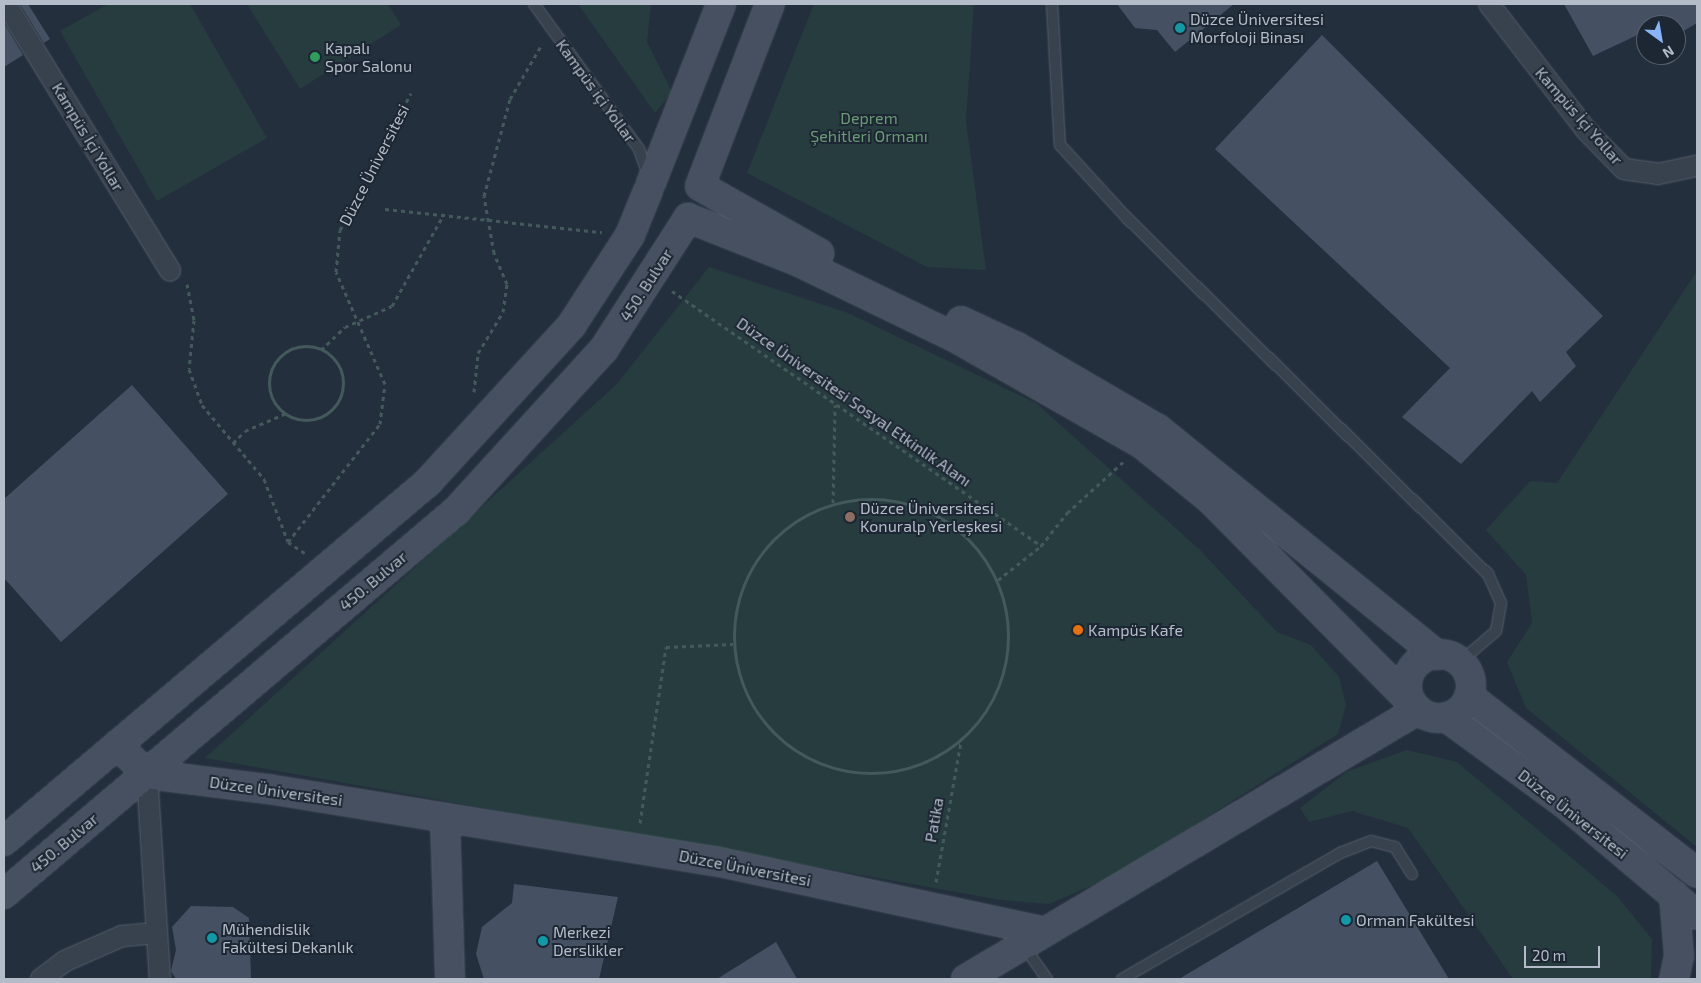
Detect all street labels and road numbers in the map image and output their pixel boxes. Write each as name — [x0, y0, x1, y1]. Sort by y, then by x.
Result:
street label: Kampüs içi Yollar — [552, 35, 640, 147]
street label: Kampüs İçi Yollar — [1531, 63, 1627, 169]
street label: Kampüs İçi Yollar — [48, 79, 128, 195]
street label: Düzce Üniversitesi — [335, 101, 413, 229]
street label: 450. Bulvar — [616, 245, 676, 325]
street label: Düzce Üniversitesi Sosyal Etkinlik Alanı — [733, 313, 975, 491]
street label: 450. Bulvar — [335, 547, 411, 615]
street label: Düzce Üniversitesi — [1514, 765, 1632, 863]
street label: Düzce Üniversitesi — [208, 772, 344, 810]
street label: Patika — [921, 796, 947, 844]
street label: 450. Bulvar — [26, 809, 102, 877]
street label: Düzce Üniversitesi — [677, 846, 813, 890]

